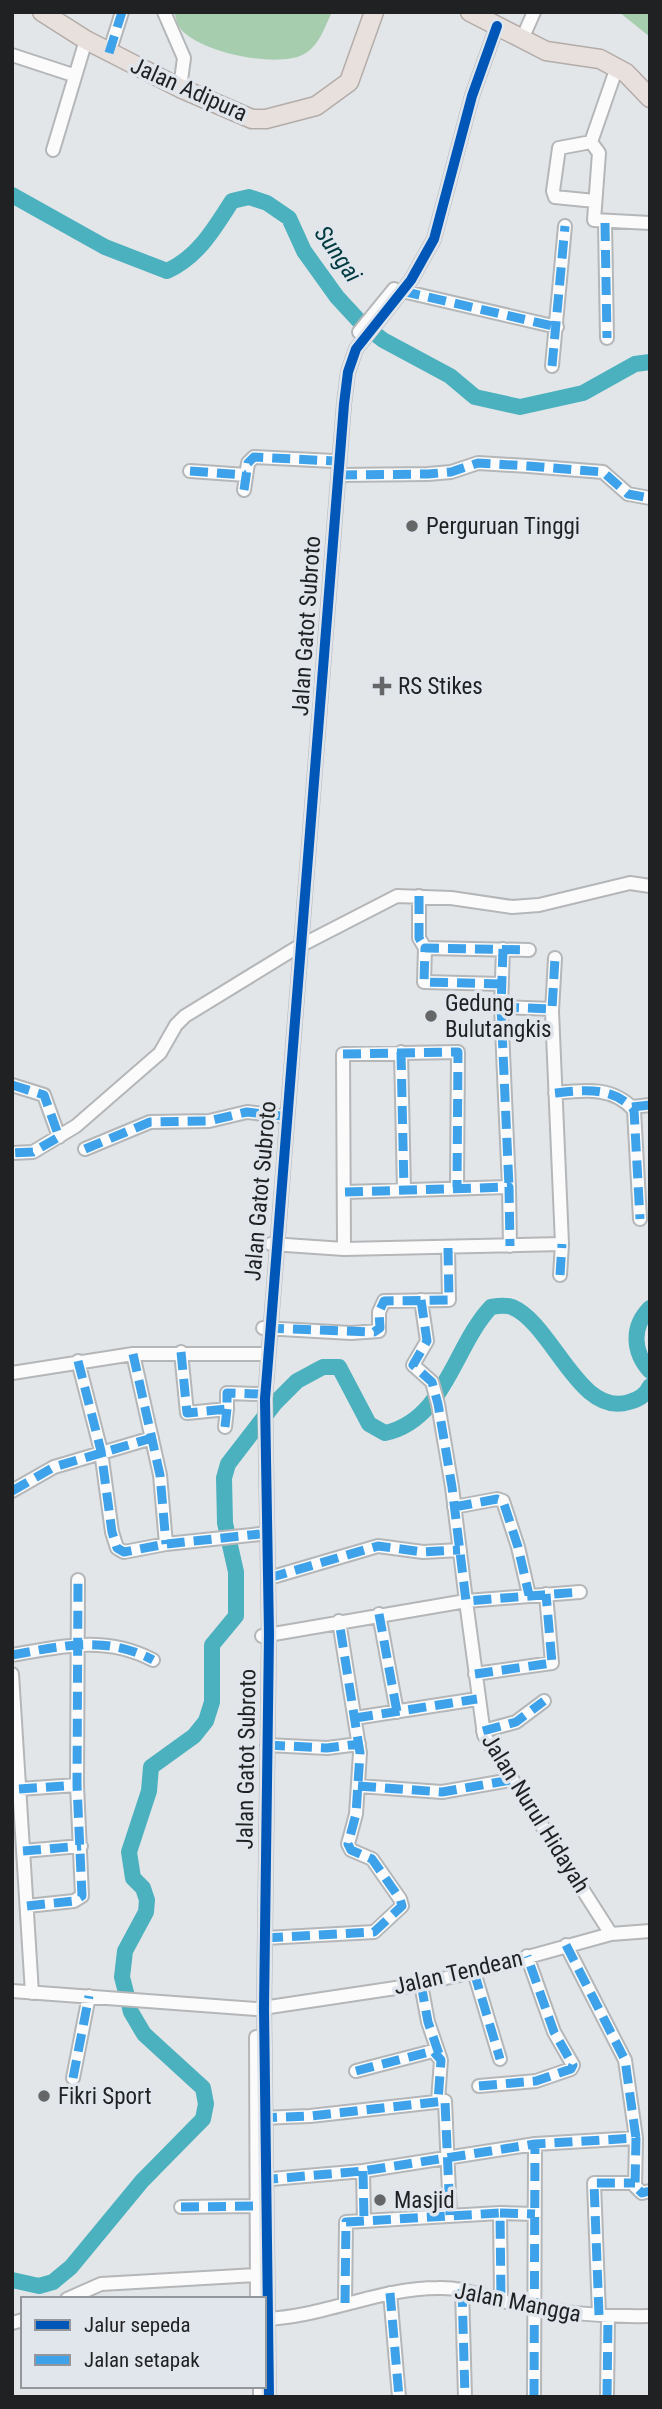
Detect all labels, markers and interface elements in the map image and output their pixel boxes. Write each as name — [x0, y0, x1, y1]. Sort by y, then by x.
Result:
street label: Jalan Adipura — [126, 52, 251, 127]
water label: Sungai — [309, 220, 368, 288]
place label: Perguruan Tinggi — [426, 513, 580, 540]
marker: Perguruan Tinggi — [404, 518, 420, 534]
street label: Jalan Gatot Subroto — [287, 535, 326, 717]
place label: RS Stikes — [398, 673, 483, 700]
marker: RS Stikes — [372, 676, 392, 696]
place label: Gedung Bulutangkis — [445, 990, 552, 1043]
marker: Gedung Bulutangkis — [423, 1008, 439, 1024]
street label: Jalan Gatot Subroto — [239, 1100, 282, 1282]
street label: Jalan Gatot Subroto — [231, 1669, 262, 1849]
street label: Jalan Nurul Hidayah — [476, 1729, 595, 1898]
street label: Jalan Tendean — [391, 1945, 525, 2000]
place label: Fikri Sport — [58, 2083, 151, 2110]
marker: Fikri Sport — [36, 2088, 52, 2104]
place label: Masjid — [394, 2187, 455, 2214]
marker: Masjid — [372, 2192, 388, 2208]
street label: Jalan Mangga — [452, 2277, 583, 2328]
legend — [21, 2297, 266, 2388]
text: Jalur sepeda — [84, 2313, 191, 2337]
text: Jalan setapak — [84, 2348, 200, 2372]

